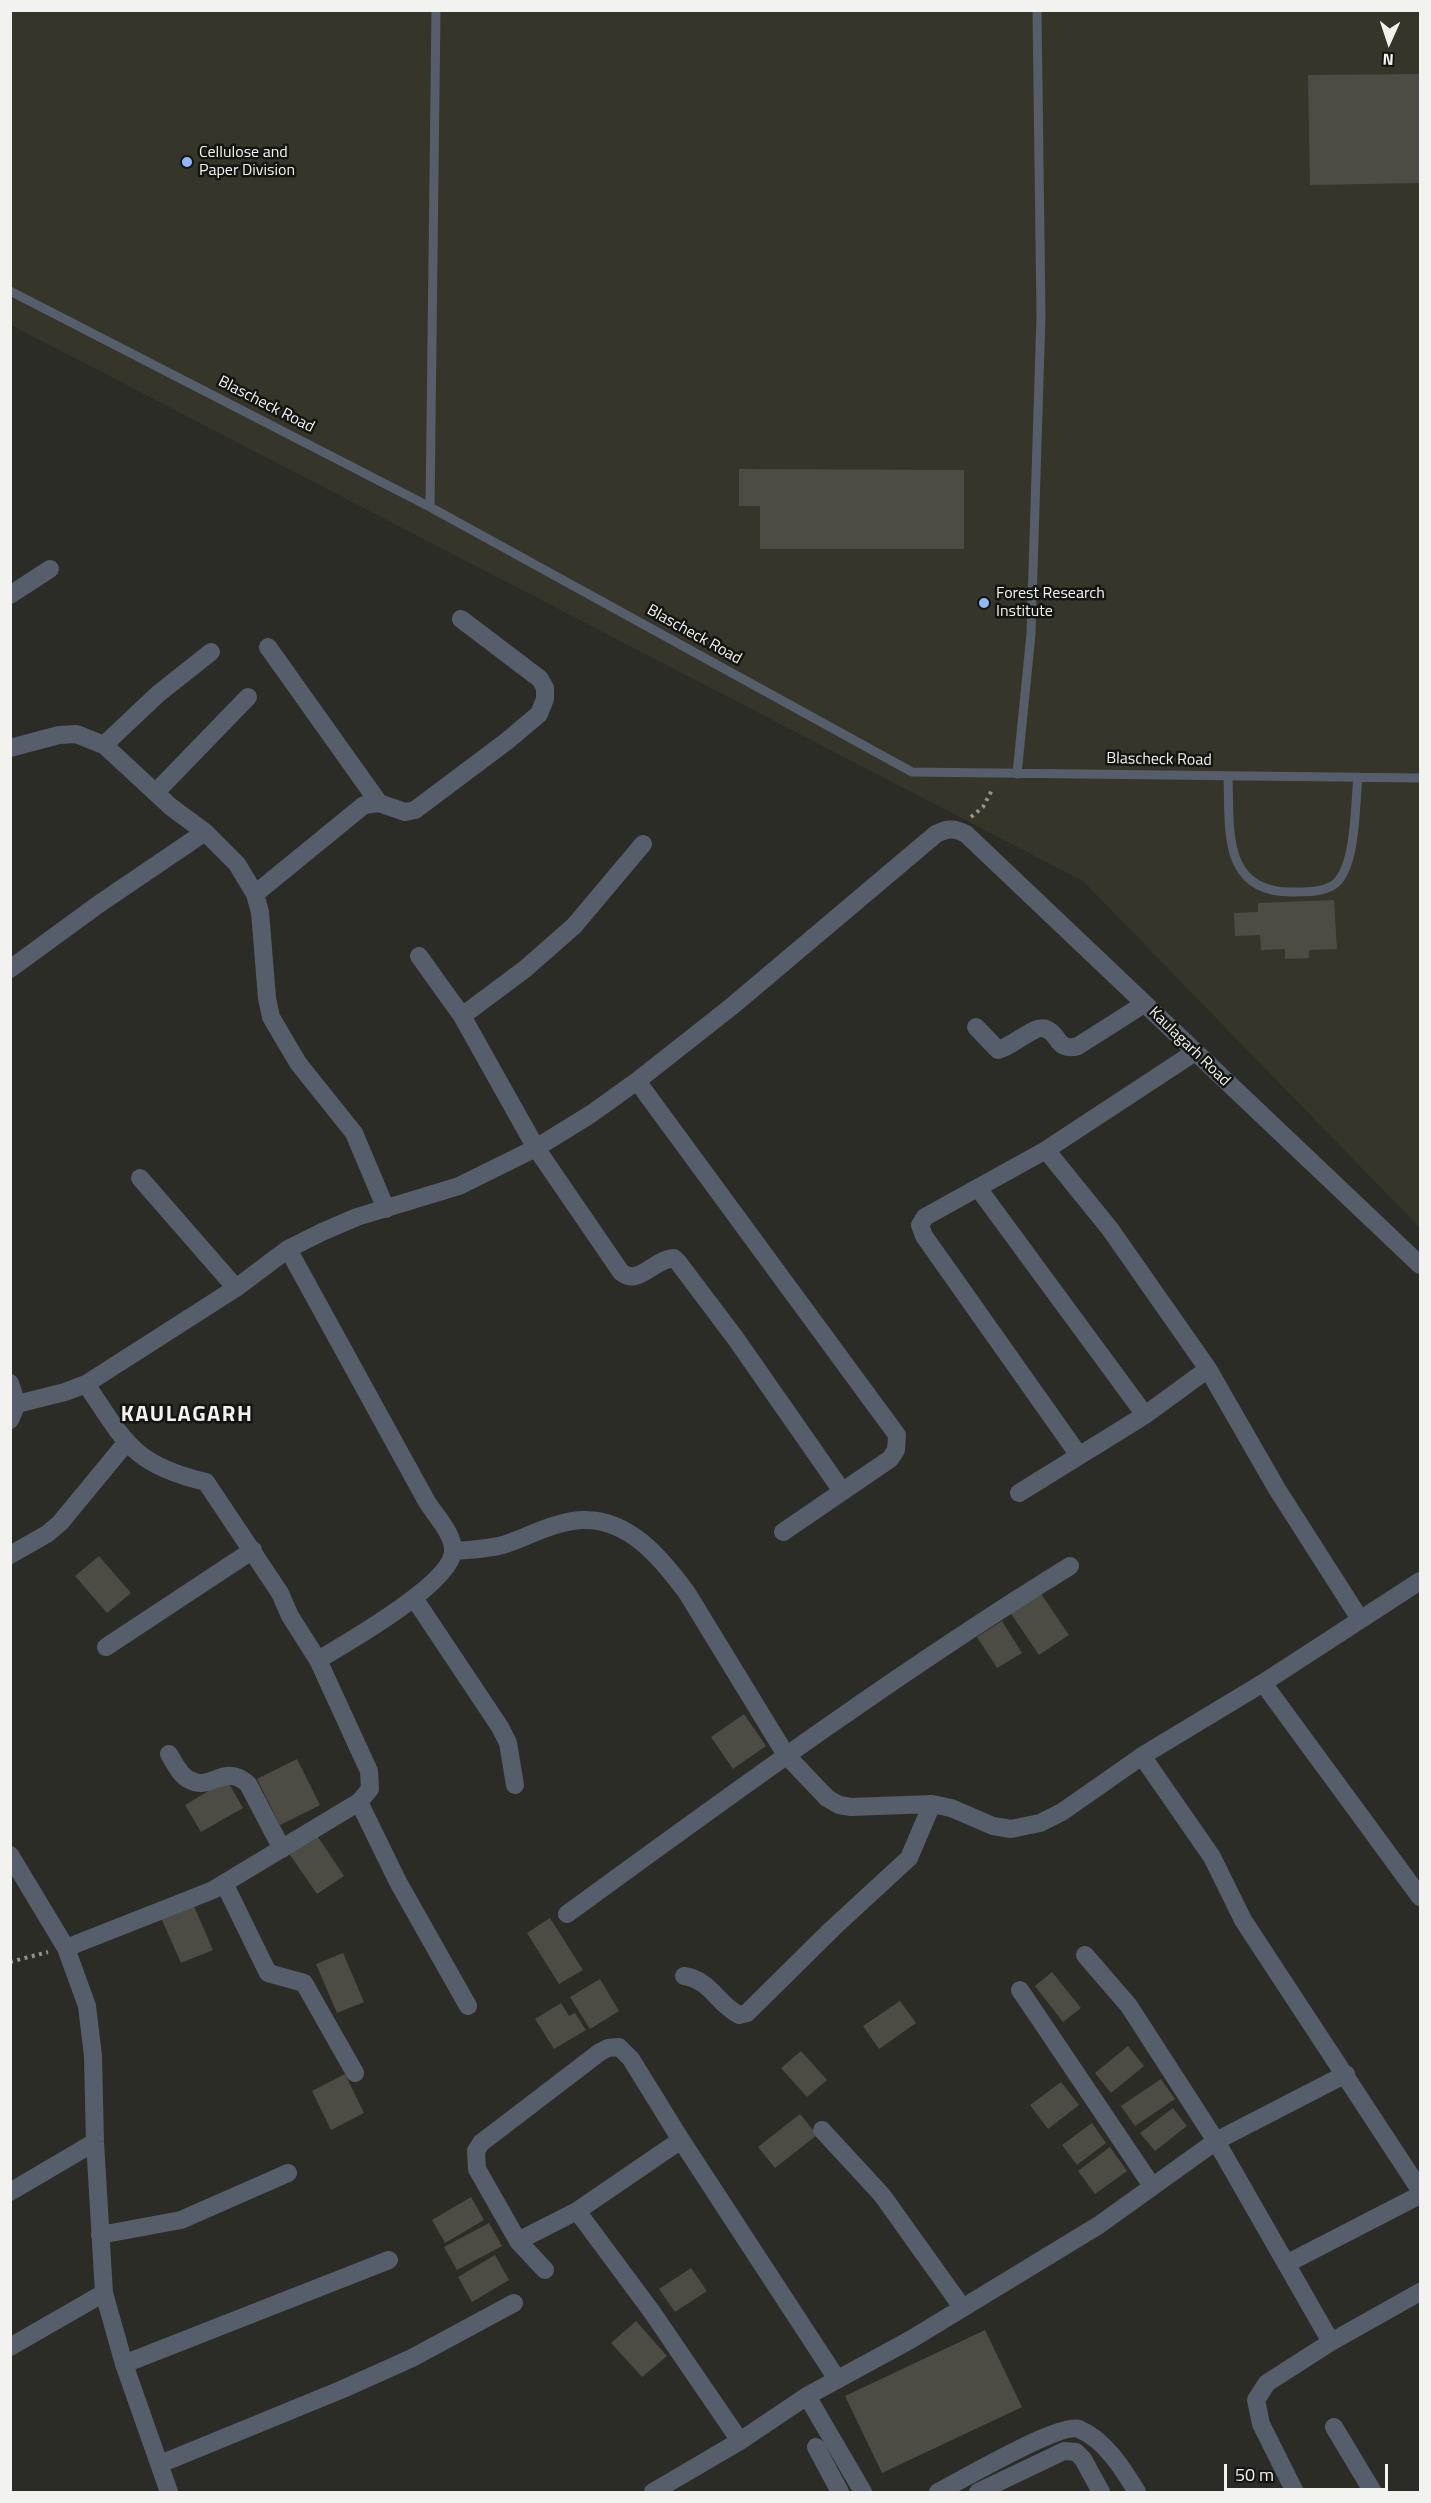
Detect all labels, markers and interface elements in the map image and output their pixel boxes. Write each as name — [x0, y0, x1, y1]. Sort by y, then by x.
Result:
north arrow — [1359, 12, 1419, 72]
text: N — [1382, 48, 1394, 72]
place label: Cellulose and Paper Division — [199, 143, 295, 181]
marker: Cellulose and Paper Division — [180, 155, 194, 169]
street label: Blascheck Road — [215, 373, 317, 437]
place label: Forest Research Institute — [996, 584, 1105, 622]
marker: Forest Research Institute — [977, 596, 991, 610]
street label: Blascheck Road — [643, 601, 745, 669]
street label: Blascheck Road — [1106, 749, 1212, 771]
street label: Kaulagarh Road — [1144, 1003, 1234, 1091]
district label: KAULAGARH — [121, 1403, 253, 1429]
scale bar — [1227, 2452, 1390, 2490]
text: 50 m — [1235, 2461, 1274, 2488]

